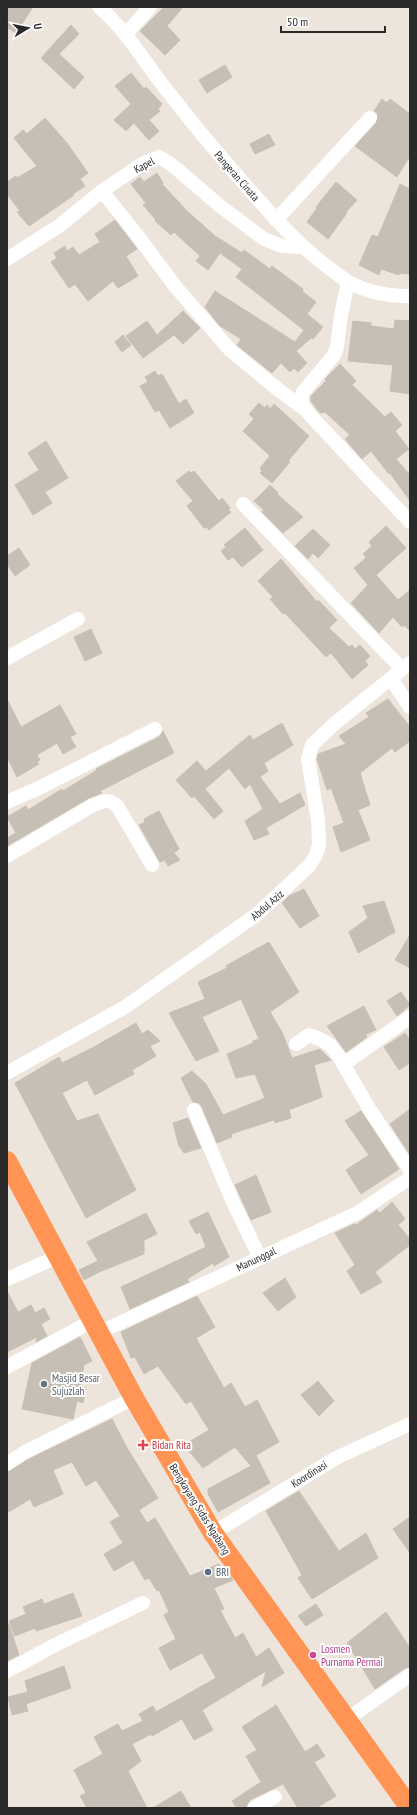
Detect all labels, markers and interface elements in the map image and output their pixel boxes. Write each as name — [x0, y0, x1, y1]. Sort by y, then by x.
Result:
north arrow — [8, 8, 48, 48]
scale bar — [281, 8, 385, 34]
text: 50 m — [287, 14, 308, 29]
text: U — [30, 22, 45, 31]
street label: Pangeran Cinata — [211, 148, 263, 204]
street label: Kapel — [131, 154, 157, 176]
street label: Abdul Aziz — [248, 887, 287, 923]
street label: Manunggal — [234, 1243, 278, 1275]
place label: Masjid Besar Sujuzlah — [52, 1371, 100, 1398]
marker: Masjid Besar Sujuzlah — [39, 1379, 49, 1389]
place label: Bidan Rita — [152, 1438, 191, 1452]
marker: Bidan Rita — [137, 1439, 149, 1451]
street label: Koordinasi — [288, 1457, 330, 1491]
street label: Bengkayang Sidas Ngabang — [166, 1461, 234, 1557]
place label: BRI — [216, 1565, 229, 1579]
marker: BRI — [203, 1567, 213, 1577]
place label: Losmen Purnama Permai — [321, 1642, 383, 1669]
marker: Losmen Purnama Permai — [308, 1650, 318, 1660]

